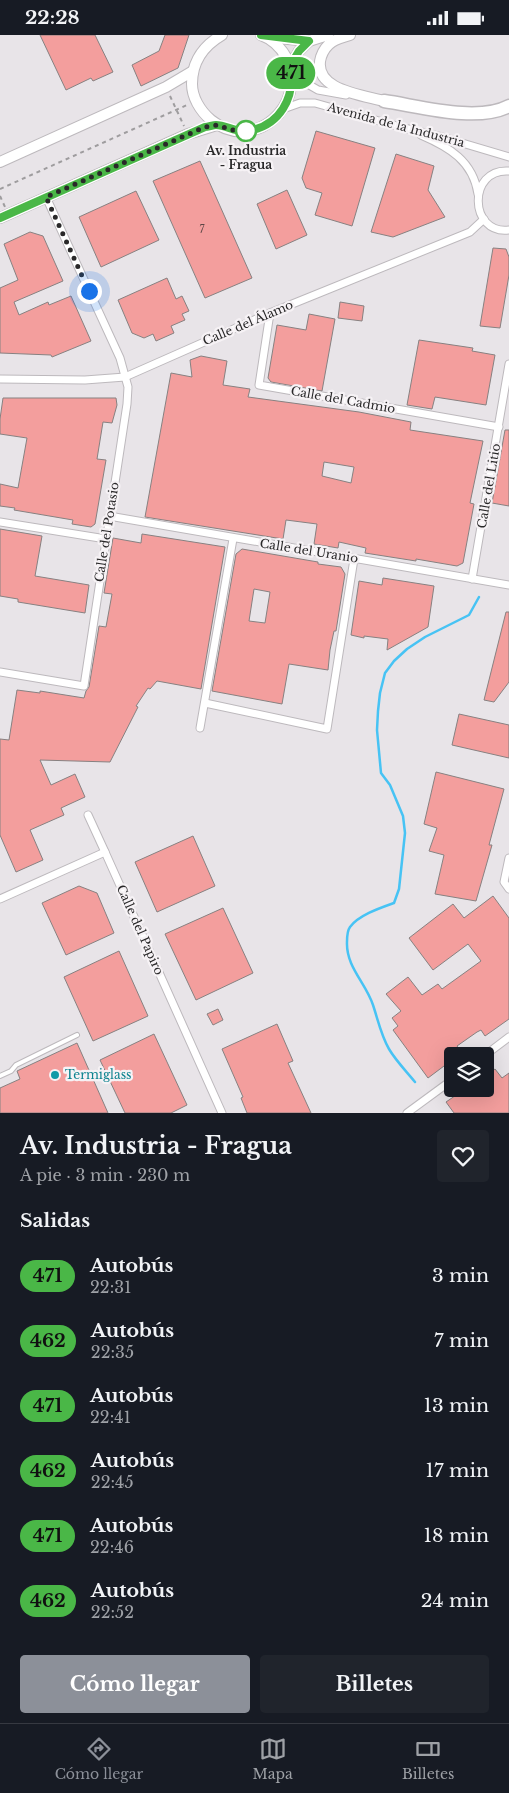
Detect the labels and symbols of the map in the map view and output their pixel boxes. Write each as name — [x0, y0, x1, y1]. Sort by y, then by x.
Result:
line badge: 471 — [262, 57, 320, 89]
street label: Avenida de la Industria — [325, 99, 467, 150]
marker: Av. Industria - Fragua — [235, 120, 257, 142]
place label: Av. Industria - Fragua — [205, 143, 286, 172]
house number: 7 — [199, 223, 205, 236]
your location — [77, 279, 102, 304]
street label: Calle del Álamo — [200, 296, 295, 348]
street label: Calle del Cadmio — [290, 383, 397, 416]
street label: Calle del Litio — [474, 442, 503, 530]
street label: Calle del Potasio — [91, 481, 122, 583]
street label: Calle del Uranio — [259, 535, 359, 566]
street label: Calle del Papiro — [114, 882, 167, 977]
place label: Termiglass — [65, 1067, 132, 1082]
marker: Termiglass — [49, 1069, 61, 1081]

